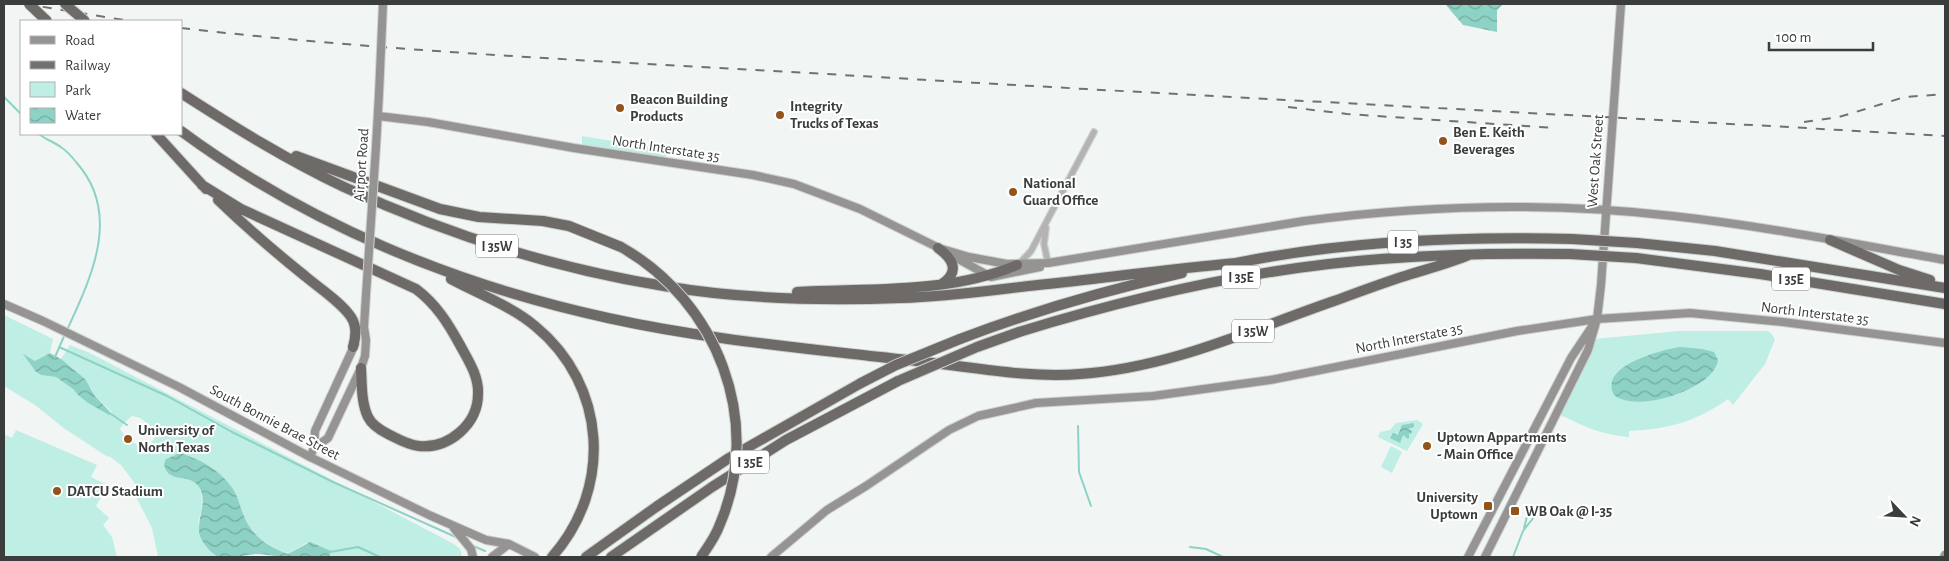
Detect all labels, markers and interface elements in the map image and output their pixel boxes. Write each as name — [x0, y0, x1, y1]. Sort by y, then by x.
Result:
legend — [20, 20, 182, 135]
scale bar — [1769, 20, 1873, 52]
text: 100 m — [1776, 30, 1811, 45]
text: Road — [65, 33, 95, 48]
text: Railway — [65, 58, 111, 73]
text: Park — [65, 83, 91, 98]
place label: Beacon Building Products — [630, 92, 728, 124]
place label: Integrity Trucks of Texas — [790, 99, 879, 131]
marker: Beacon Building Products — [614, 102, 626, 114]
text: Water — [65, 108, 101, 123]
marker: Integrity Trucks of Texas — [774, 109, 786, 121]
street label: West Oak Street — [1585, 114, 1606, 208]
place label: Ben E. Keith Beverages — [1453, 125, 1525, 157]
street label: Airport Road — [351, 127, 372, 202]
street label: North Interstate 35 — [611, 133, 721, 164]
marker: Ben E. Keith Beverages — [1437, 135, 1449, 147]
place label: National Guard Office — [1023, 176, 1098, 208]
marker: National Guard Office — [1007, 186, 1019, 198]
road number: I 35 — [1388, 230, 1418, 253]
road number: I 35W — [476, 235, 518, 258]
road number: I 35E — [1222, 266, 1260, 288]
road number: I 35E — [1772, 268, 1810, 290]
street label: North Interstate 35 — [1760, 299, 1870, 328]
road number: I 35W — [1232, 320, 1274, 342]
street label: North Interstate 35 — [1354, 321, 1464, 356]
street label: South Bonnie Brae Street — [207, 382, 342, 463]
place label: University of North Texas — [138, 423, 215, 455]
place label: Uptown Appartments - Main Office — [1437, 430, 1567, 462]
marker: University of North Texas — [122, 433, 134, 445]
marker: Uptown Appartments - Main Office — [1421, 440, 1433, 452]
road number: I 35E — [731, 451, 769, 474]
place label: DATCU Stadium — [67, 484, 163, 499]
marker: DATCU Stadium — [51, 485, 63, 497]
place label: University Uptown — [1417, 490, 1478, 522]
north arrow — [1879, 491, 1929, 541]
marker: University Uptown — [1482, 500, 1494, 512]
place label: WB Oak @ I-35 — [1525, 504, 1612, 519]
marker: WB Oak @ I-35 — [1509, 505, 1521, 517]
text: N — [1906, 514, 1923, 528]

